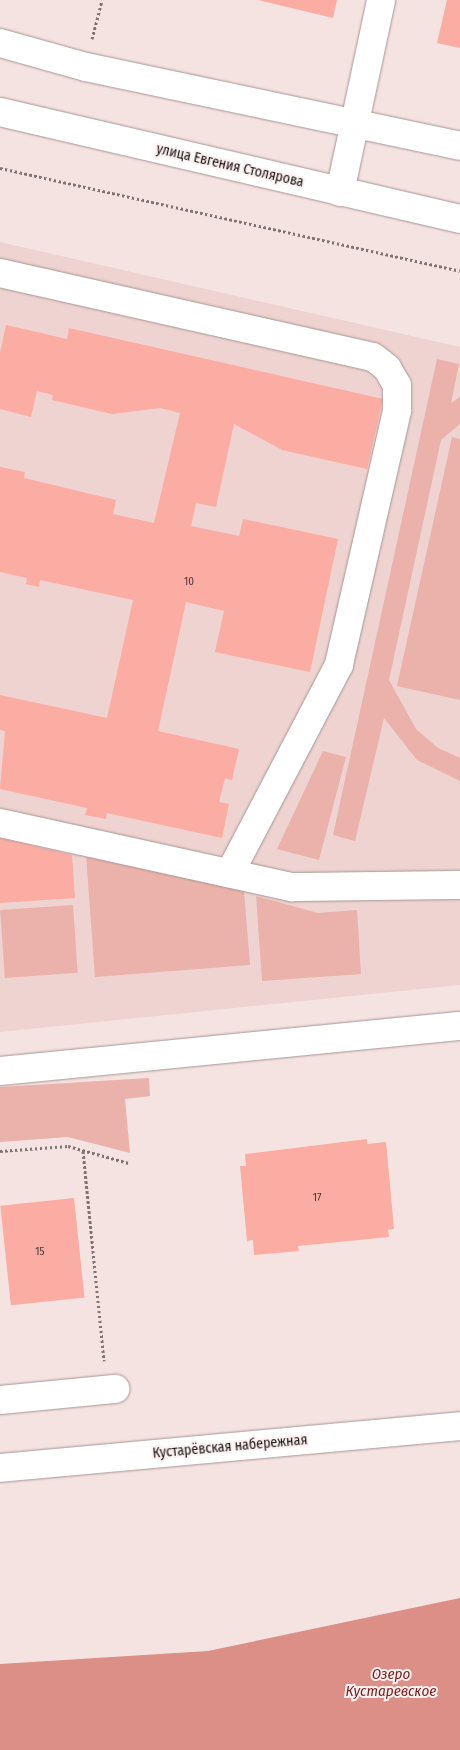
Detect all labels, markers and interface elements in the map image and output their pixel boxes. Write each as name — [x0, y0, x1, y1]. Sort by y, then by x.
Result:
street label: улица Евгения Столярова — [155, 141, 305, 191]
house number: 10 — [184, 575, 194, 589]
house number: 17 — [313, 1191, 321, 1205]
house number: 15 — [35, 1245, 45, 1259]
street label: Кустарёвская набережная — [152, 1432, 308, 1462]
water label: Озеро Кустаревское — [346, 1665, 436, 1700]

